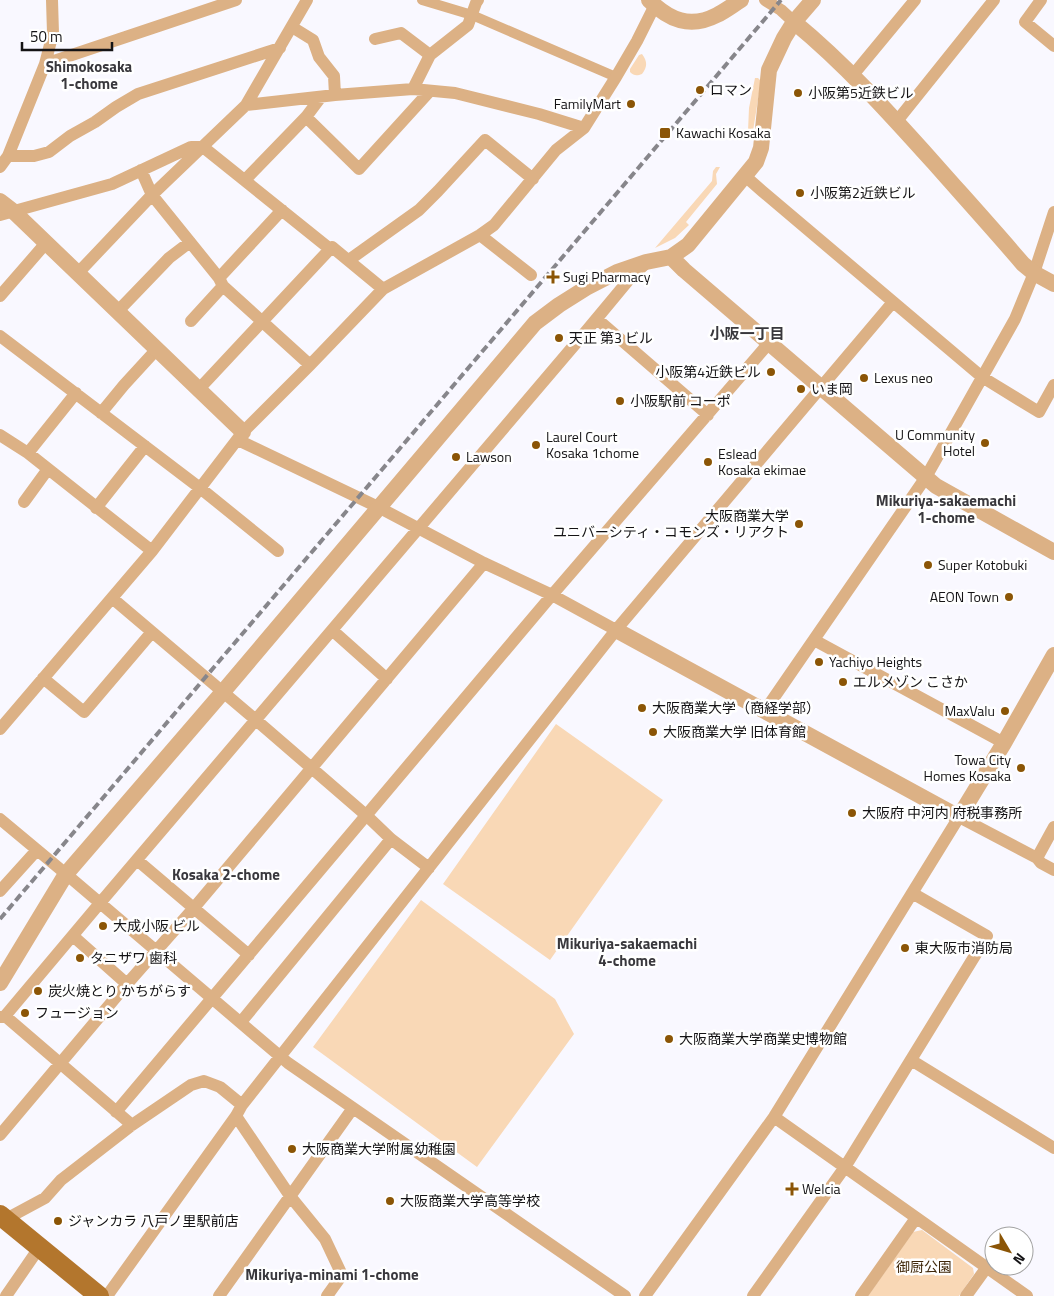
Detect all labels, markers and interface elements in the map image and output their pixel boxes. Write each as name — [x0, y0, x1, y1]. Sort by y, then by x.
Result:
scale bar — [22, 20, 112, 52]
text: 50 m — [30, 25, 63, 48]
district label: Shimokosaka 1-chome — [46, 55, 133, 95]
place label: ロマン — [710, 79, 752, 100]
place label: 小阪第5近鉄ビル — [808, 82, 914, 103]
marker: ロマン — [694, 84, 706, 96]
marker: 小阪第5近鉄ビル — [792, 87, 804, 99]
place label: FamilyMart — [554, 93, 621, 114]
marker: FamilyMart — [625, 98, 637, 110]
place label: Kawachi Kosaka — [676, 122, 771, 143]
marker: Kawachi Kosaka — [658, 126, 672, 140]
place label: 小阪第2近鉄ビル — [810, 182, 916, 203]
marker: 小阪第2近鉄ビル — [794, 187, 806, 199]
place label: Sugi Pharmacy — [563, 266, 651, 287]
marker: Sugi Pharmacy — [547, 271, 559, 283]
district label: 小阪一丁目 — [709, 322, 785, 345]
place label: 天正 第3 ビル — [569, 327, 653, 348]
marker: 天正 第3 ビル — [553, 332, 565, 344]
place label: 小阪第4近鉄ビル — [655, 361, 761, 382]
marker: 小阪第4近鉄ビル — [765, 366, 777, 378]
place label: Lexus neo — [874, 367, 933, 388]
marker: Lexus neo — [858, 372, 870, 384]
place label: いま岡 — [811, 378, 853, 399]
marker: いま岡 — [795, 383, 807, 395]
place label: 小阪駅前 コーポ — [630, 390, 731, 411]
marker: 小阪駅前 コーポ — [614, 395, 626, 407]
place label: U Community Hotel — [895, 424, 975, 461]
place label: Laurel Court Kosaka 1chome — [546, 426, 639, 463]
marker: U Community Hotel — [979, 437, 991, 449]
marker: Laurel Court Kosaka 1chome — [530, 439, 542, 451]
place label: Eslead Kosaka ekimae — [718, 443, 806, 480]
place label: Lawson — [466, 446, 512, 467]
marker: Lawson — [450, 451, 462, 463]
marker: Eslead Kosaka ekimae — [702, 456, 714, 468]
district label: Mikuriya-sakaemachi 1-chome — [876, 489, 1016, 529]
place label: 大阪商業大学 ユニバーシティ・コモンズ・リアクト — [553, 505, 789, 542]
marker: 大阪商業大学 ユニバーシティ・コモンズ・リアクト — [793, 518, 805, 530]
place label: Super Kotobuki — [938, 554, 1027, 575]
marker: Super Kotobuki — [922, 559, 934, 571]
place label: AEON Town — [930, 586, 999, 607]
marker: AEON Town — [1003, 591, 1015, 603]
place label: Yachiyo Heights — [829, 651, 922, 672]
marker: Yachiyo Heights — [813, 656, 825, 668]
place label: エルメゾン こさか — [853, 671, 968, 692]
marker: エルメゾン こさか — [837, 676, 849, 688]
place label: 大阪商業大学（商経学部） — [652, 697, 820, 718]
place label: MaxValu — [945, 700, 995, 721]
marker: 大阪商業大学（商経学部） — [636, 702, 648, 714]
marker: MaxValu — [999, 705, 1011, 717]
place label: 大阪商業大学 旧体育館 — [663, 721, 806, 742]
marker: 大阪商業大学 旧体育館 — [647, 726, 659, 738]
place label: Towa City Homes Kosaka — [924, 749, 1011, 786]
marker: Towa City Homes Kosaka — [1015, 762, 1027, 774]
place label: 大阪府 中河内 府税事務所 — [862, 802, 1022, 823]
marker: 大阪府 中河内 府税事務所 — [846, 807, 858, 819]
district label: Kosaka 2-chome — [172, 863, 280, 886]
place label: 大成小阪 ビル — [113, 915, 200, 936]
marker: 大成小阪 ビル — [97, 920, 109, 932]
district label: Mikuriya-sakaemachi 4-chome — [557, 932, 697, 972]
place label: 東大阪市消防局 — [915, 937, 1013, 958]
marker: 東大阪市消防局 — [899, 942, 911, 954]
place label: タニザワ 歯科 — [90, 947, 177, 968]
marker: タニザワ 歯科 — [74, 952, 86, 964]
place label: 炭火焼とり かちがらす — [48, 980, 191, 1001]
marker: 炭火焼とり かちがらす — [32, 985, 44, 997]
place label: フュージョン — [35, 1002, 119, 1023]
marker: フュージョン — [19, 1007, 31, 1019]
place label: 大阪商業大学商業史博物館 — [679, 1028, 847, 1049]
marker: 大阪商業大学商業史博物館 — [663, 1033, 675, 1045]
place label: 大阪商業大学附属幼稚園 — [302, 1138, 456, 1159]
marker: 大阪商業大学附属幼稚園 — [286, 1143, 298, 1155]
place label: Welcia — [802, 1178, 841, 1199]
marker: Welcia — [786, 1183, 798, 1195]
place label: 大阪商業大学高等学校 — [400, 1190, 540, 1211]
marker: 大阪商業大学高等学校 — [384, 1195, 396, 1207]
place label: ジャンカラ 八戸ノ里駅前店 — [68, 1210, 238, 1231]
marker: ジャンカラ 八戸ノ里駅前店 — [52, 1215, 64, 1227]
north arrow — [984, 1226, 1034, 1276]
text: N — [1008, 1249, 1031, 1270]
park label: 御厨公園 — [896, 1256, 952, 1277]
district label: Mikuriya-minami 1-chome — [245, 1263, 419, 1286]

